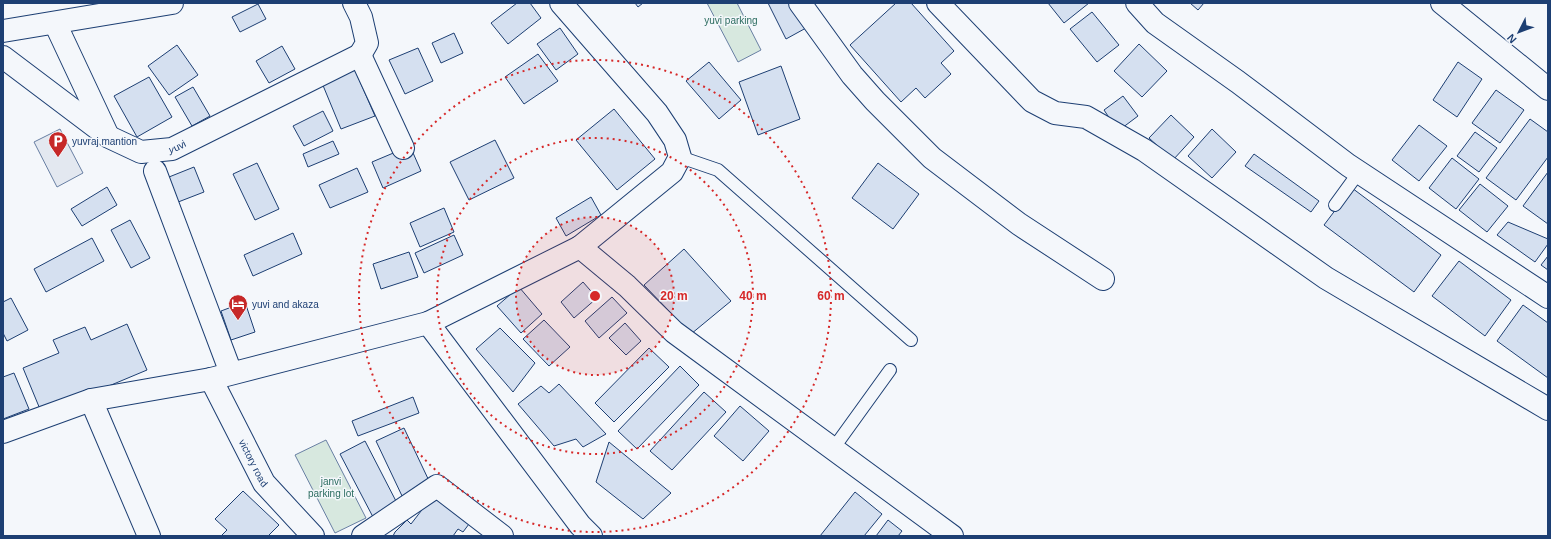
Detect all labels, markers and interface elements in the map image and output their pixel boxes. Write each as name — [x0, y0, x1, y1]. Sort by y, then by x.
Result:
north arrow — [1499, 12, 1539, 52]
park label: yuvi parking — [704, 15, 758, 26]
text: N — [1504, 32, 1519, 46]
parking icon: yuvraj mantion — [47, 130, 69, 158]
place label: yuvraj mantion — [72, 136, 137, 147]
street label: yuvi — [168, 138, 188, 155]
centre of rings — [588, 289, 602, 303]
text: 20 m — [660, 289, 688, 303]
text: 40 m — [739, 289, 767, 303]
text: 60 m — [817, 289, 845, 303]
hotel icon: yuvi and akaza — [227, 293, 249, 321]
place label: yuvi and akaza — [252, 299, 319, 310]
street label: victory road — [237, 437, 270, 489]
park label: janvi parking lot — [308, 476, 354, 499]

